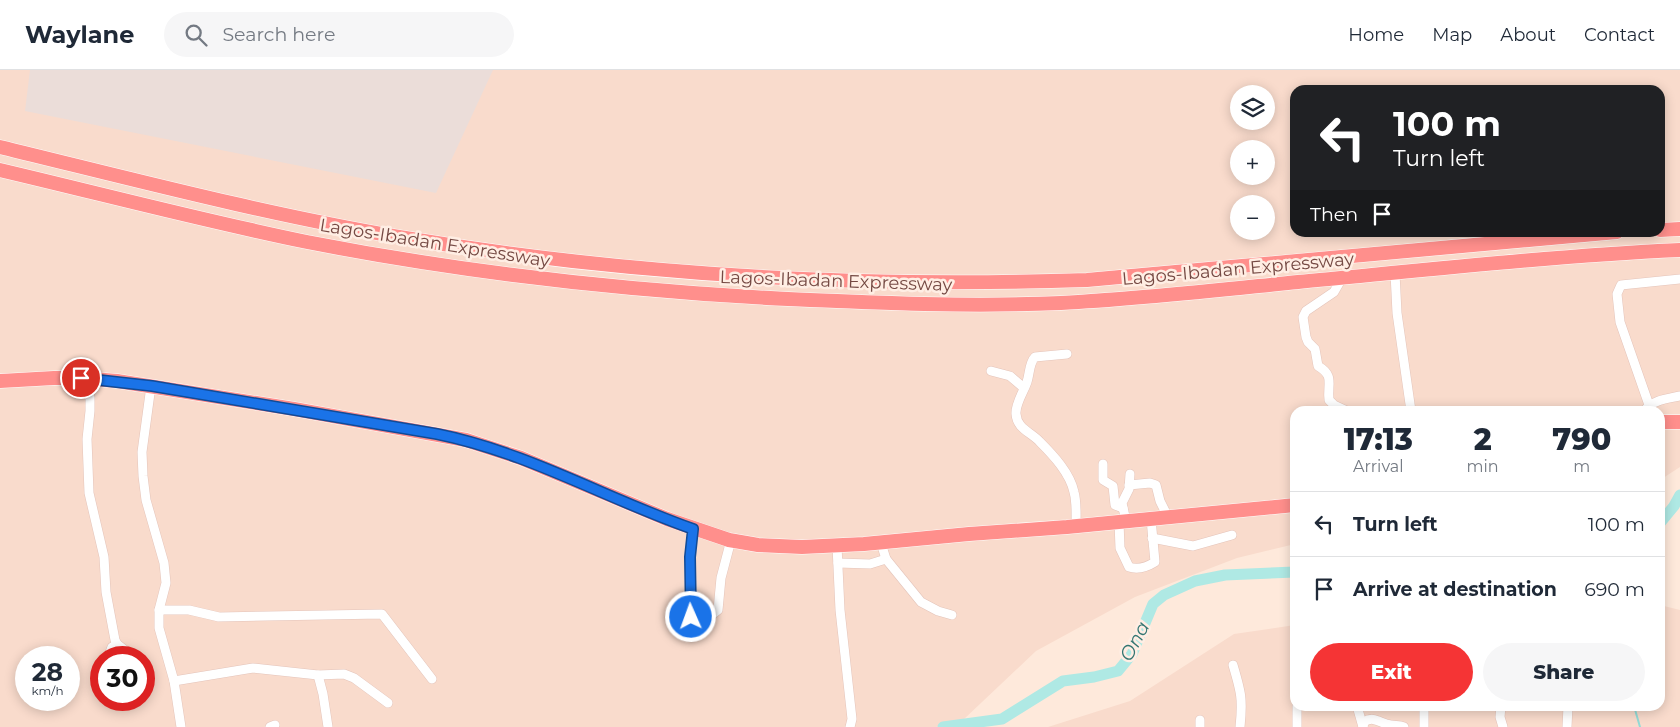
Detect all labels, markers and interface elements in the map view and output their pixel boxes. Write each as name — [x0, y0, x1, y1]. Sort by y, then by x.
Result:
search box — [164, 12, 514, 57]
text: Waylane — [25, 20, 134, 49]
icon: search — [182, 21, 210, 49]
text: Search here — [222, 23, 335, 46]
text: Home — [1348, 24, 1404, 46]
text: Map — [1432, 24, 1472, 46]
text: About — [1500, 24, 1556, 46]
text: Contact — [1584, 24, 1655, 46]
map controls — [1230, 85, 1275, 240]
button: layers — [1230, 85, 1275, 130]
text: 100 m — [1393, 102, 1501, 145]
icon: left — [1310, 105, 1375, 170]
button: + — [1230, 140, 1275, 185]
text: Turn left — [1393, 145, 1485, 172]
button: − — [1230, 195, 1275, 240]
icon: arrive — [1368, 200, 1396, 228]
text: Then — [1310, 203, 1358, 226]
street label: Lagos-Ibadan Expressway — [318, 214, 552, 272]
street label: Lagos-Ibadan Expressway — [1121, 248, 1355, 290]
street label: Lagos-Ibadan Expressway — [719, 266, 953, 296]
pin — [60, 357, 102, 399]
icon: arrive — [67, 364, 95, 392]
text: 17:13 — [1344, 421, 1413, 458]
text: 2 — [1474, 421, 1492, 458]
text: 790 — [1552, 421, 1611, 458]
text: Arrival — [1353, 457, 1404, 476]
text: min — [1467, 457, 1499, 476]
text: m — [1573, 457, 1590, 476]
icon: left — [1310, 510, 1338, 538]
text: Turn left — [1353, 513, 1438, 536]
text: 100 m — [1588, 513, 1645, 536]
icon: arrive — [1310, 575, 1338, 603]
text: Arrive at destination — [1353, 578, 1557, 601]
text: 690 m — [1584, 578, 1645, 601]
position arrow — [664, 590, 716, 642]
water label: Ona — [1115, 617, 1154, 665]
button: Exit — [1310, 643, 1473, 701]
button: Share — [1483, 643, 1645, 701]
speed limit sign: 30 — [90, 646, 155, 711]
text: 28 — [32, 657, 63, 687]
text: km/h — [31, 683, 64, 698]

